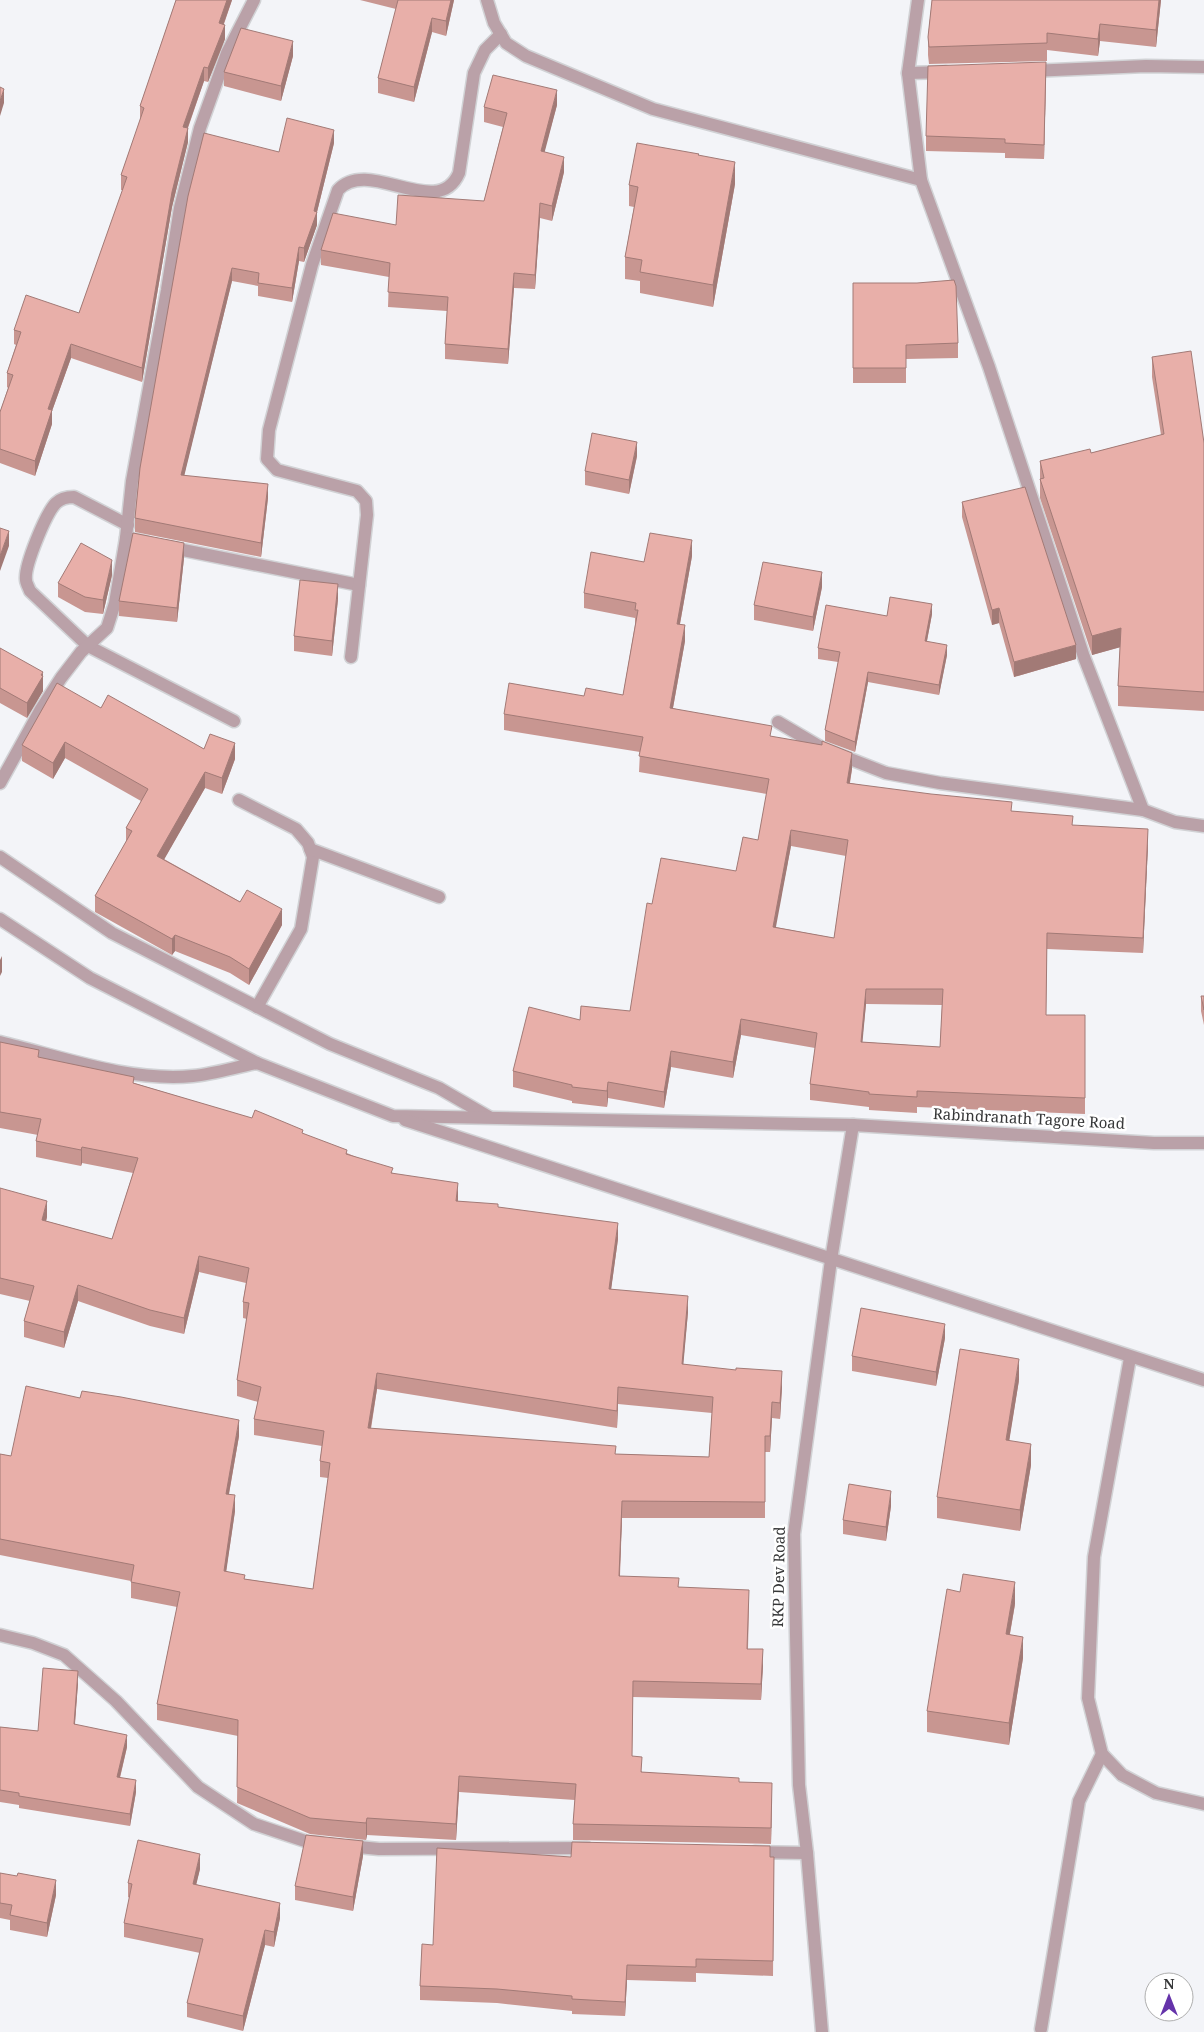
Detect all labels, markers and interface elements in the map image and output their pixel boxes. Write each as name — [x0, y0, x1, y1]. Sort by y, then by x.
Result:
street label: Rabindranath Tagore Road — [933, 1103, 1126, 1133]
street label: RKP Dev Road — [767, 1526, 789, 1628]
north arrow — [1144, 1972, 1194, 2022]
text: N — [1163, 1974, 1175, 1993]

